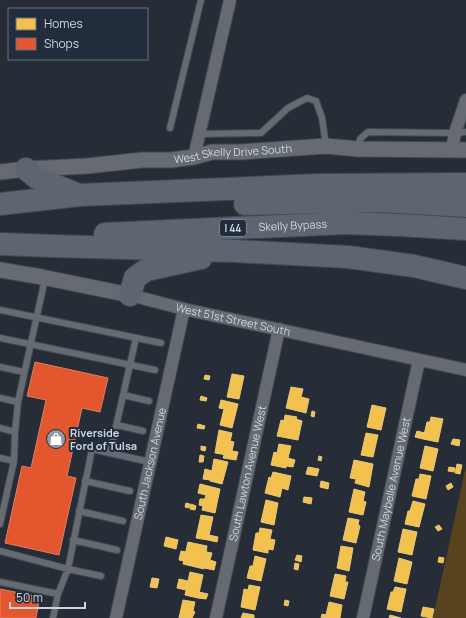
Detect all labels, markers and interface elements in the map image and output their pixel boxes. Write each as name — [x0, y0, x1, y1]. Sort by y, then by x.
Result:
legend — [8, 8, 148, 60]
text: Homes — [44, 15, 83, 32]
text: Shops — [44, 35, 79, 52]
street label: West Skelly Drive South — [173, 140, 292, 167]
street label: Skelly Bypass — [258, 216, 328, 234]
road number: I 44 — [220, 220, 246, 236]
street label: West 51st Street South — [174, 299, 292, 339]
street label: South Lawton Avenue West — [225, 404, 269, 543]
street label: South Jackson Avenue — [130, 406, 169, 521]
street label: South Maybelle Avenue West — [368, 416, 413, 562]
place label: Riverside Ford of Tulsa — [70, 425, 137, 453]
shop icon: Riverside Ford of Tulsa — [45, 428, 67, 450]
scale bar — [10, 584, 85, 610]
text: 50 m — [16, 589, 43, 606]

